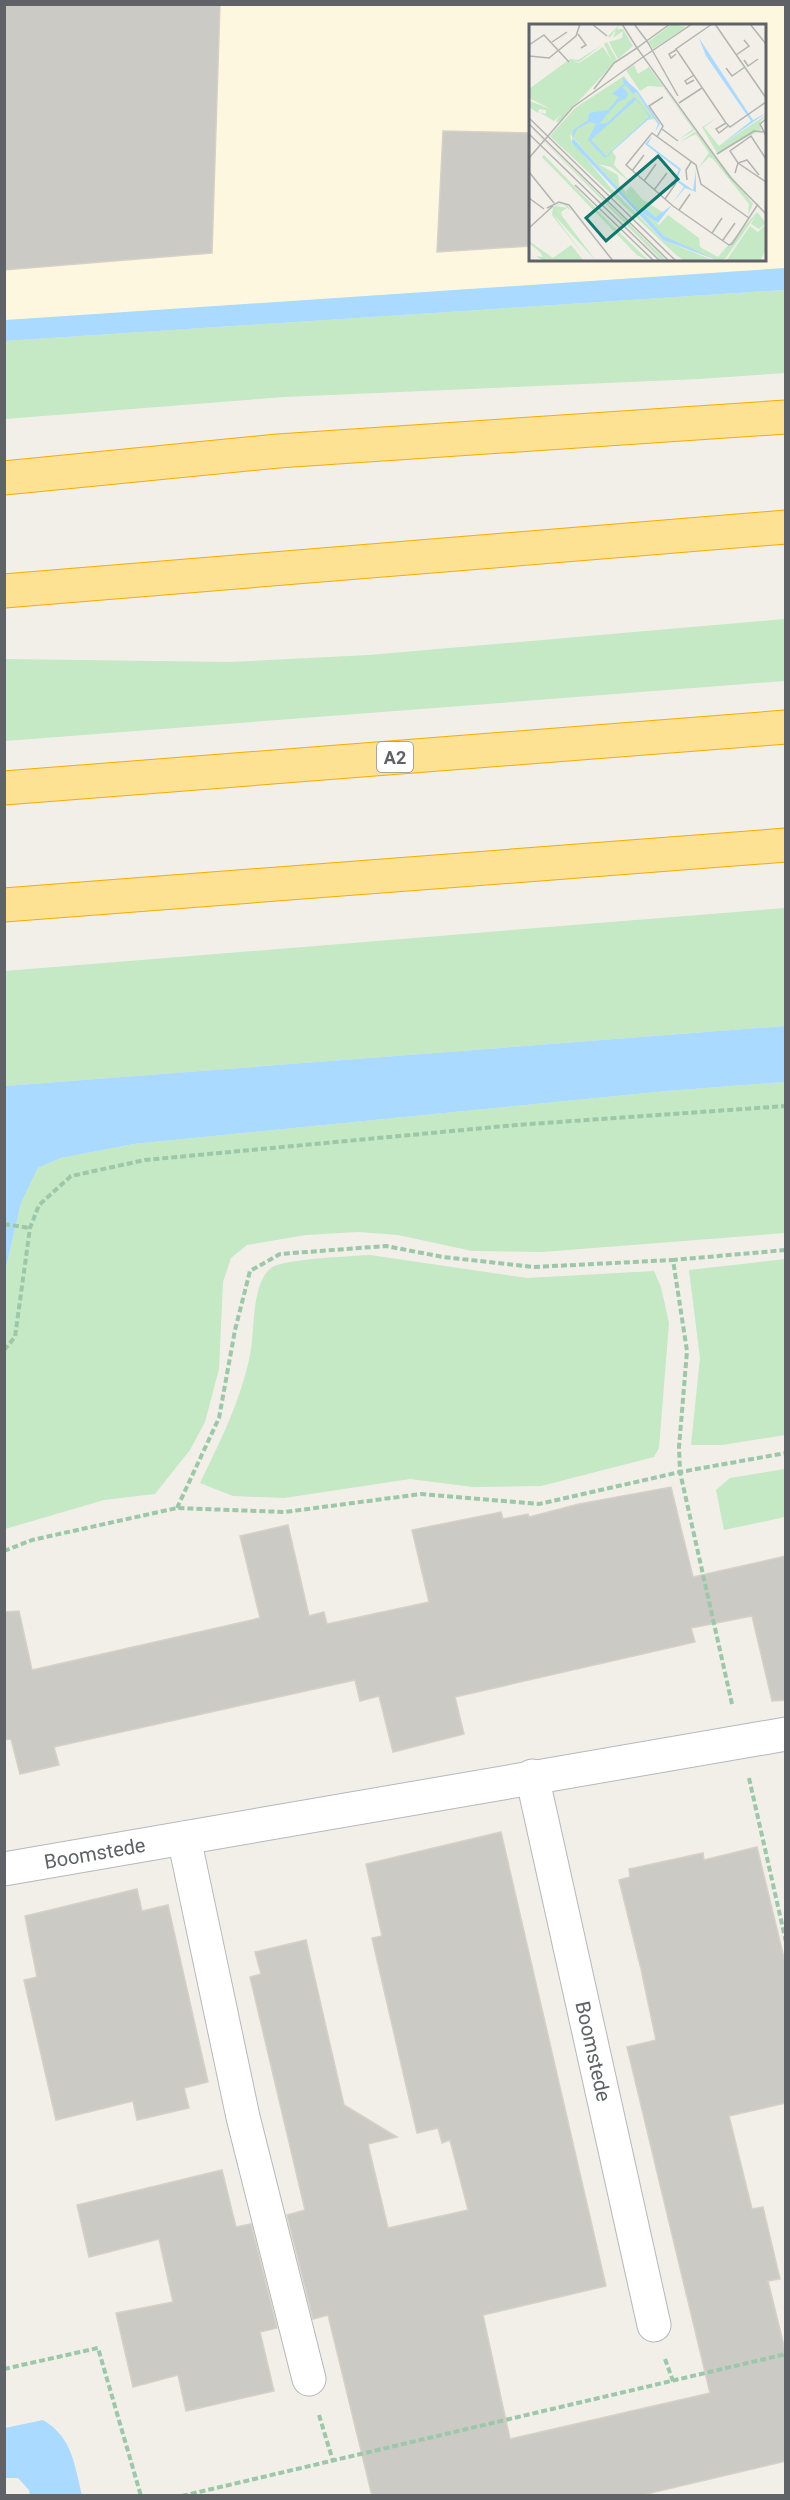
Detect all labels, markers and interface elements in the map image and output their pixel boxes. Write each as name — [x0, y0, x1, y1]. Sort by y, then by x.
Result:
inset map — [529, 24, 766, 261]
road number: A2 — [377, 742, 413, 772]
street label: Boomstede — [42, 1833, 147, 1874]
street label: Boomstede — [570, 1999, 616, 2104]

